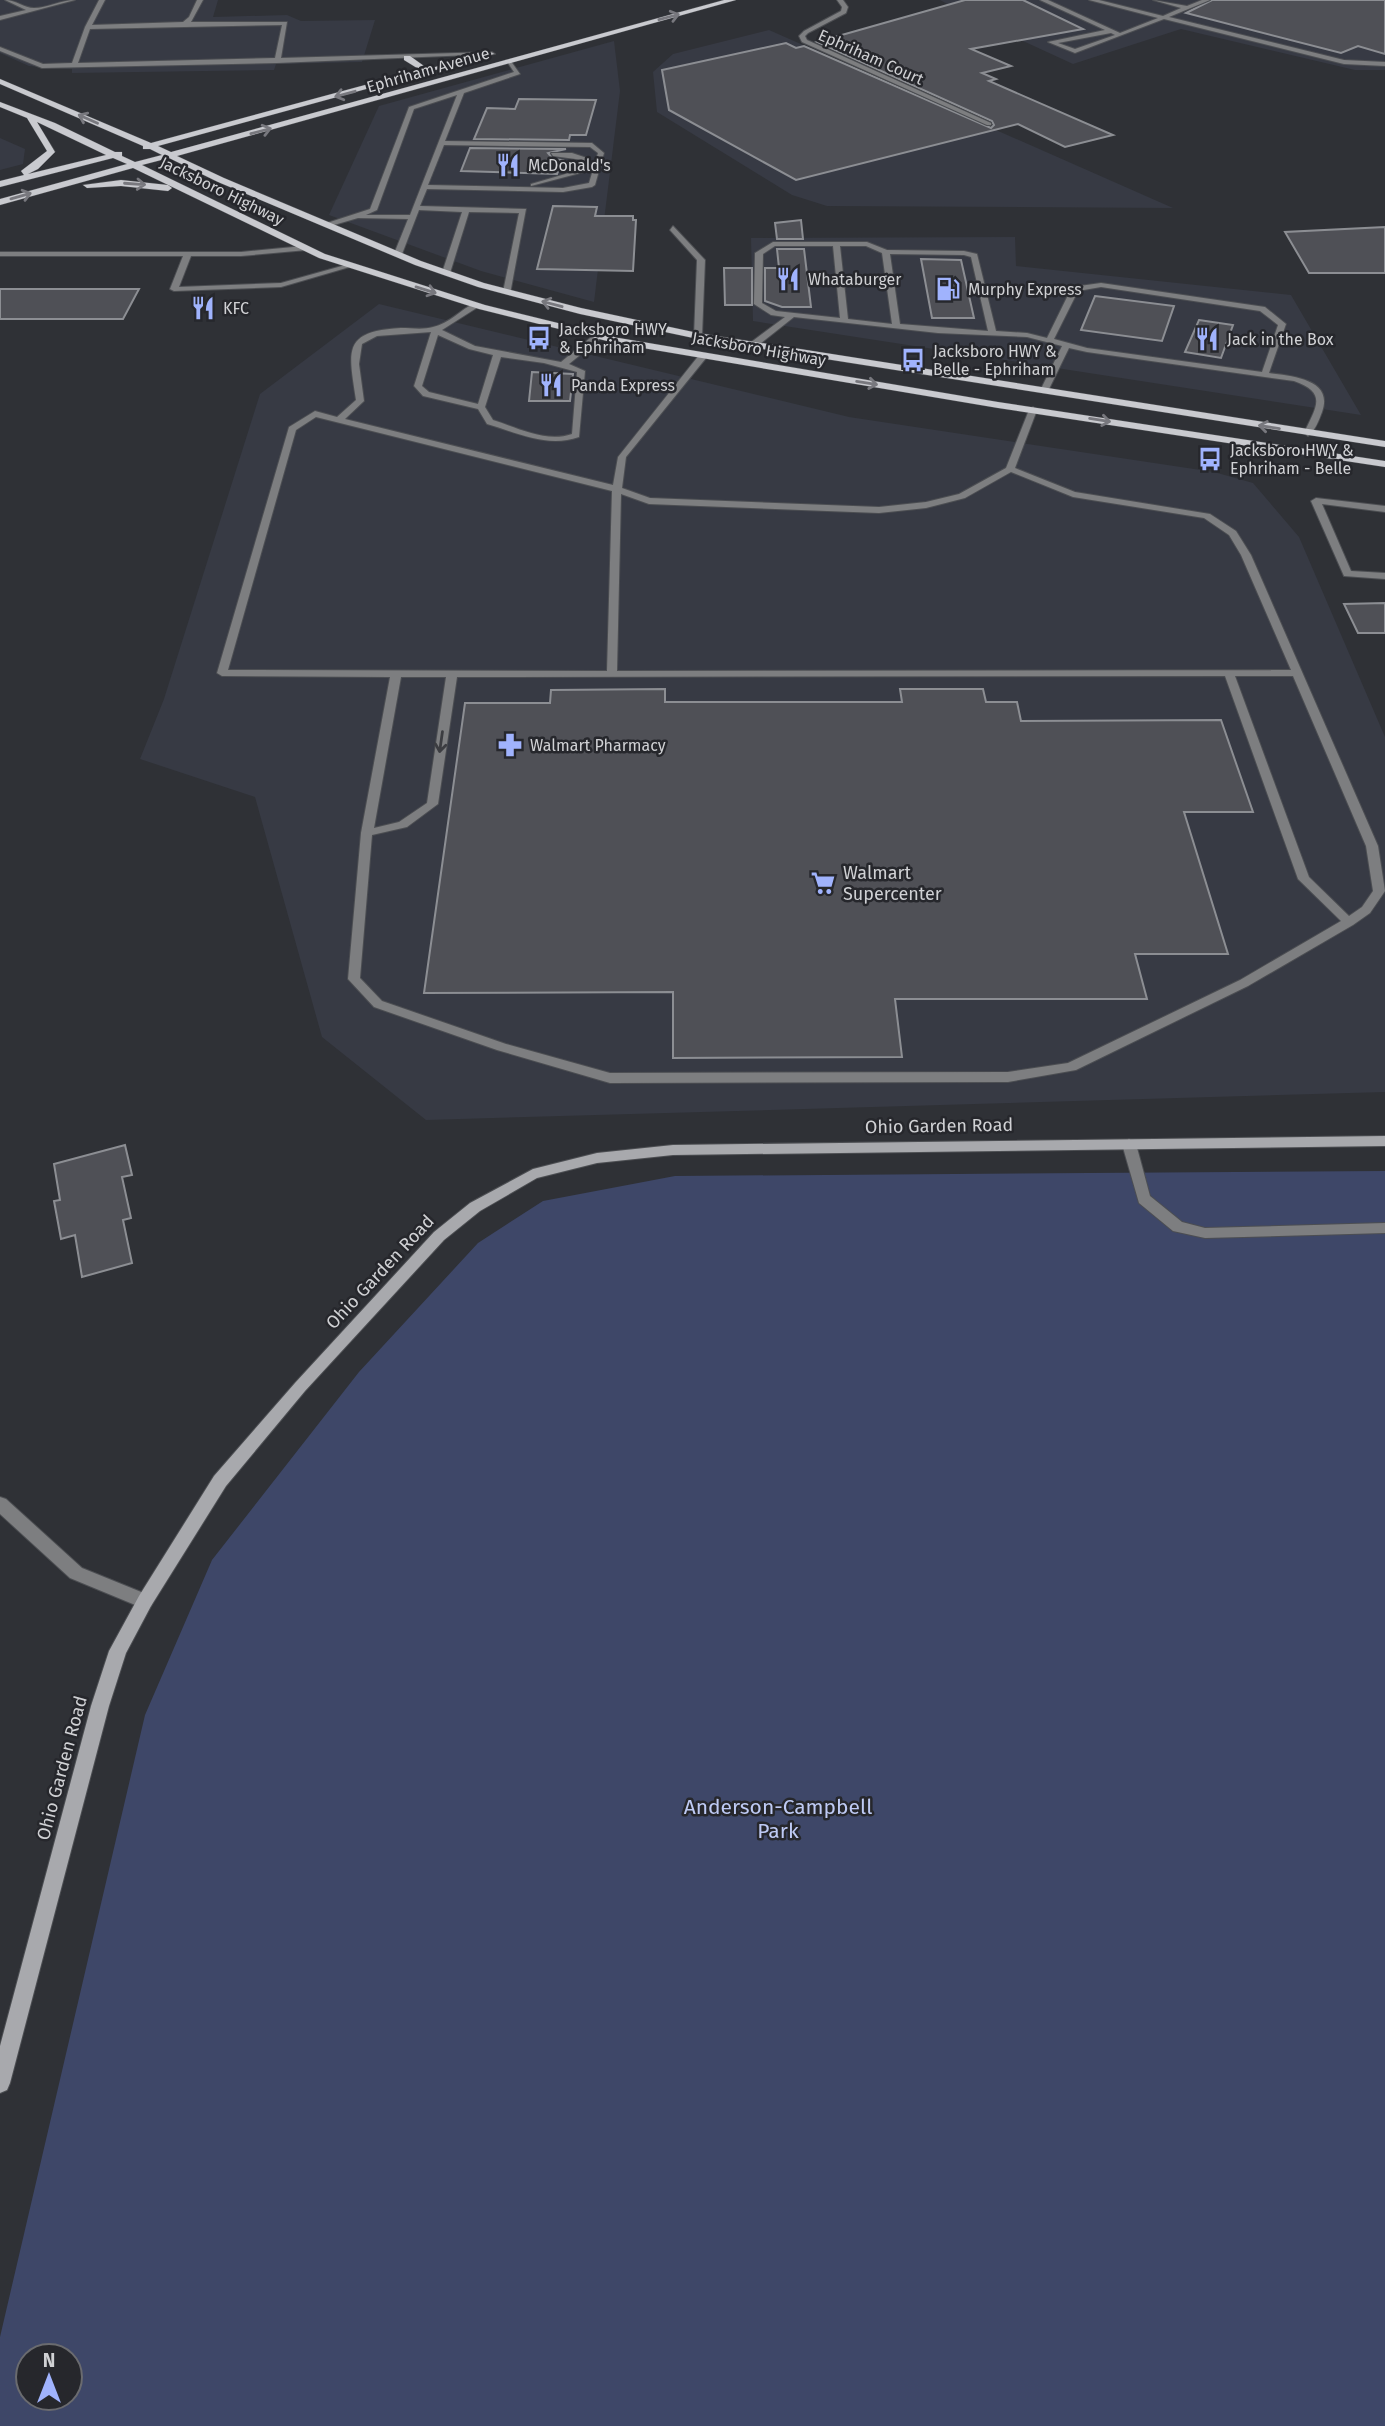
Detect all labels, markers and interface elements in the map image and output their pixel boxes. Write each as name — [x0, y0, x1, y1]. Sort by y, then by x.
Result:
one-way arrow — [657, 10, 679, 23]
street label: Ephriham Court — [815, 25, 927, 89]
street label: Ephriham Avenue — [364, 43, 492, 97]
one-way arrow — [334, 88, 357, 101]
one-way arrow — [77, 112, 99, 125]
one-way arrow — [250, 124, 272, 137]
restaurant icon: McDonald's — [494, 151, 522, 179]
street label: Jacksboro Highway — [157, 153, 287, 229]
place label: McDonald's — [528, 156, 611, 175]
one-way arrow — [123, 178, 145, 191]
one-way arrow — [10, 189, 32, 202]
restaurant icon: Whataburger — [774, 265, 802, 293]
place label: Whataburger — [808, 270, 902, 289]
fuel station icon: Murphy Express — [934, 275, 962, 303]
place label: Murphy Express — [968, 280, 1082, 299]
one-way arrow — [415, 285, 437, 298]
restaurant icon: KFC — [189, 294, 217, 322]
one-way arrow — [541, 297, 564, 310]
place label: KFC — [223, 299, 249, 318]
place label: Jacksboro HWY & Ephriham — [559, 320, 667, 357]
bus stop icon: Jacksboro HWY & Ephriham — [525, 324, 553, 352]
restaurant icon: Jack in the Box — [1193, 325, 1221, 353]
street label: Jacksboro Highway — [691, 328, 828, 370]
place label: Jack in the Box — [1227, 330, 1334, 349]
place label: Jacksboro HWY & Belle - Ephriham — [933, 342, 1057, 379]
bus stop icon: Jacksboro HWY & Belle - Ephriham — [899, 346, 927, 374]
restaurant icon: Panda Express — [537, 371, 565, 399]
place label: Panda Express — [571, 376, 675, 395]
one-way arrow — [855, 377, 878, 390]
one-way arrow — [1088, 414, 1111, 427]
one-way arrow — [1258, 420, 1281, 433]
place label: Jacksboro HWY & Ephriham - Belle — [1230, 441, 1354, 478]
bus stop icon: Jacksboro HWY & Ephriham - Belle — [1196, 445, 1224, 473]
one-way arrow — [435, 730, 448, 753]
pharmacy icon: Walmart Pharmacy — [496, 731, 524, 759]
place label: Walmart Pharmacy — [530, 736, 666, 755]
place label: Walmart Supercenter — [843, 862, 942, 905]
supermarket icon: Walmart Supercenter — [809, 869, 837, 897]
street label: Ohio Garden Road — [865, 1114, 1013, 1138]
street label: Ohio Garden Road — [321, 1210, 439, 1334]
street label: Ohio Garden Road — [32, 1694, 92, 1842]
park label: Anderson-Campbell Park — [684, 1794, 872, 1844]
north arrow — [14, 2342, 84, 2412]
text: N — [43, 2349, 55, 2372]

